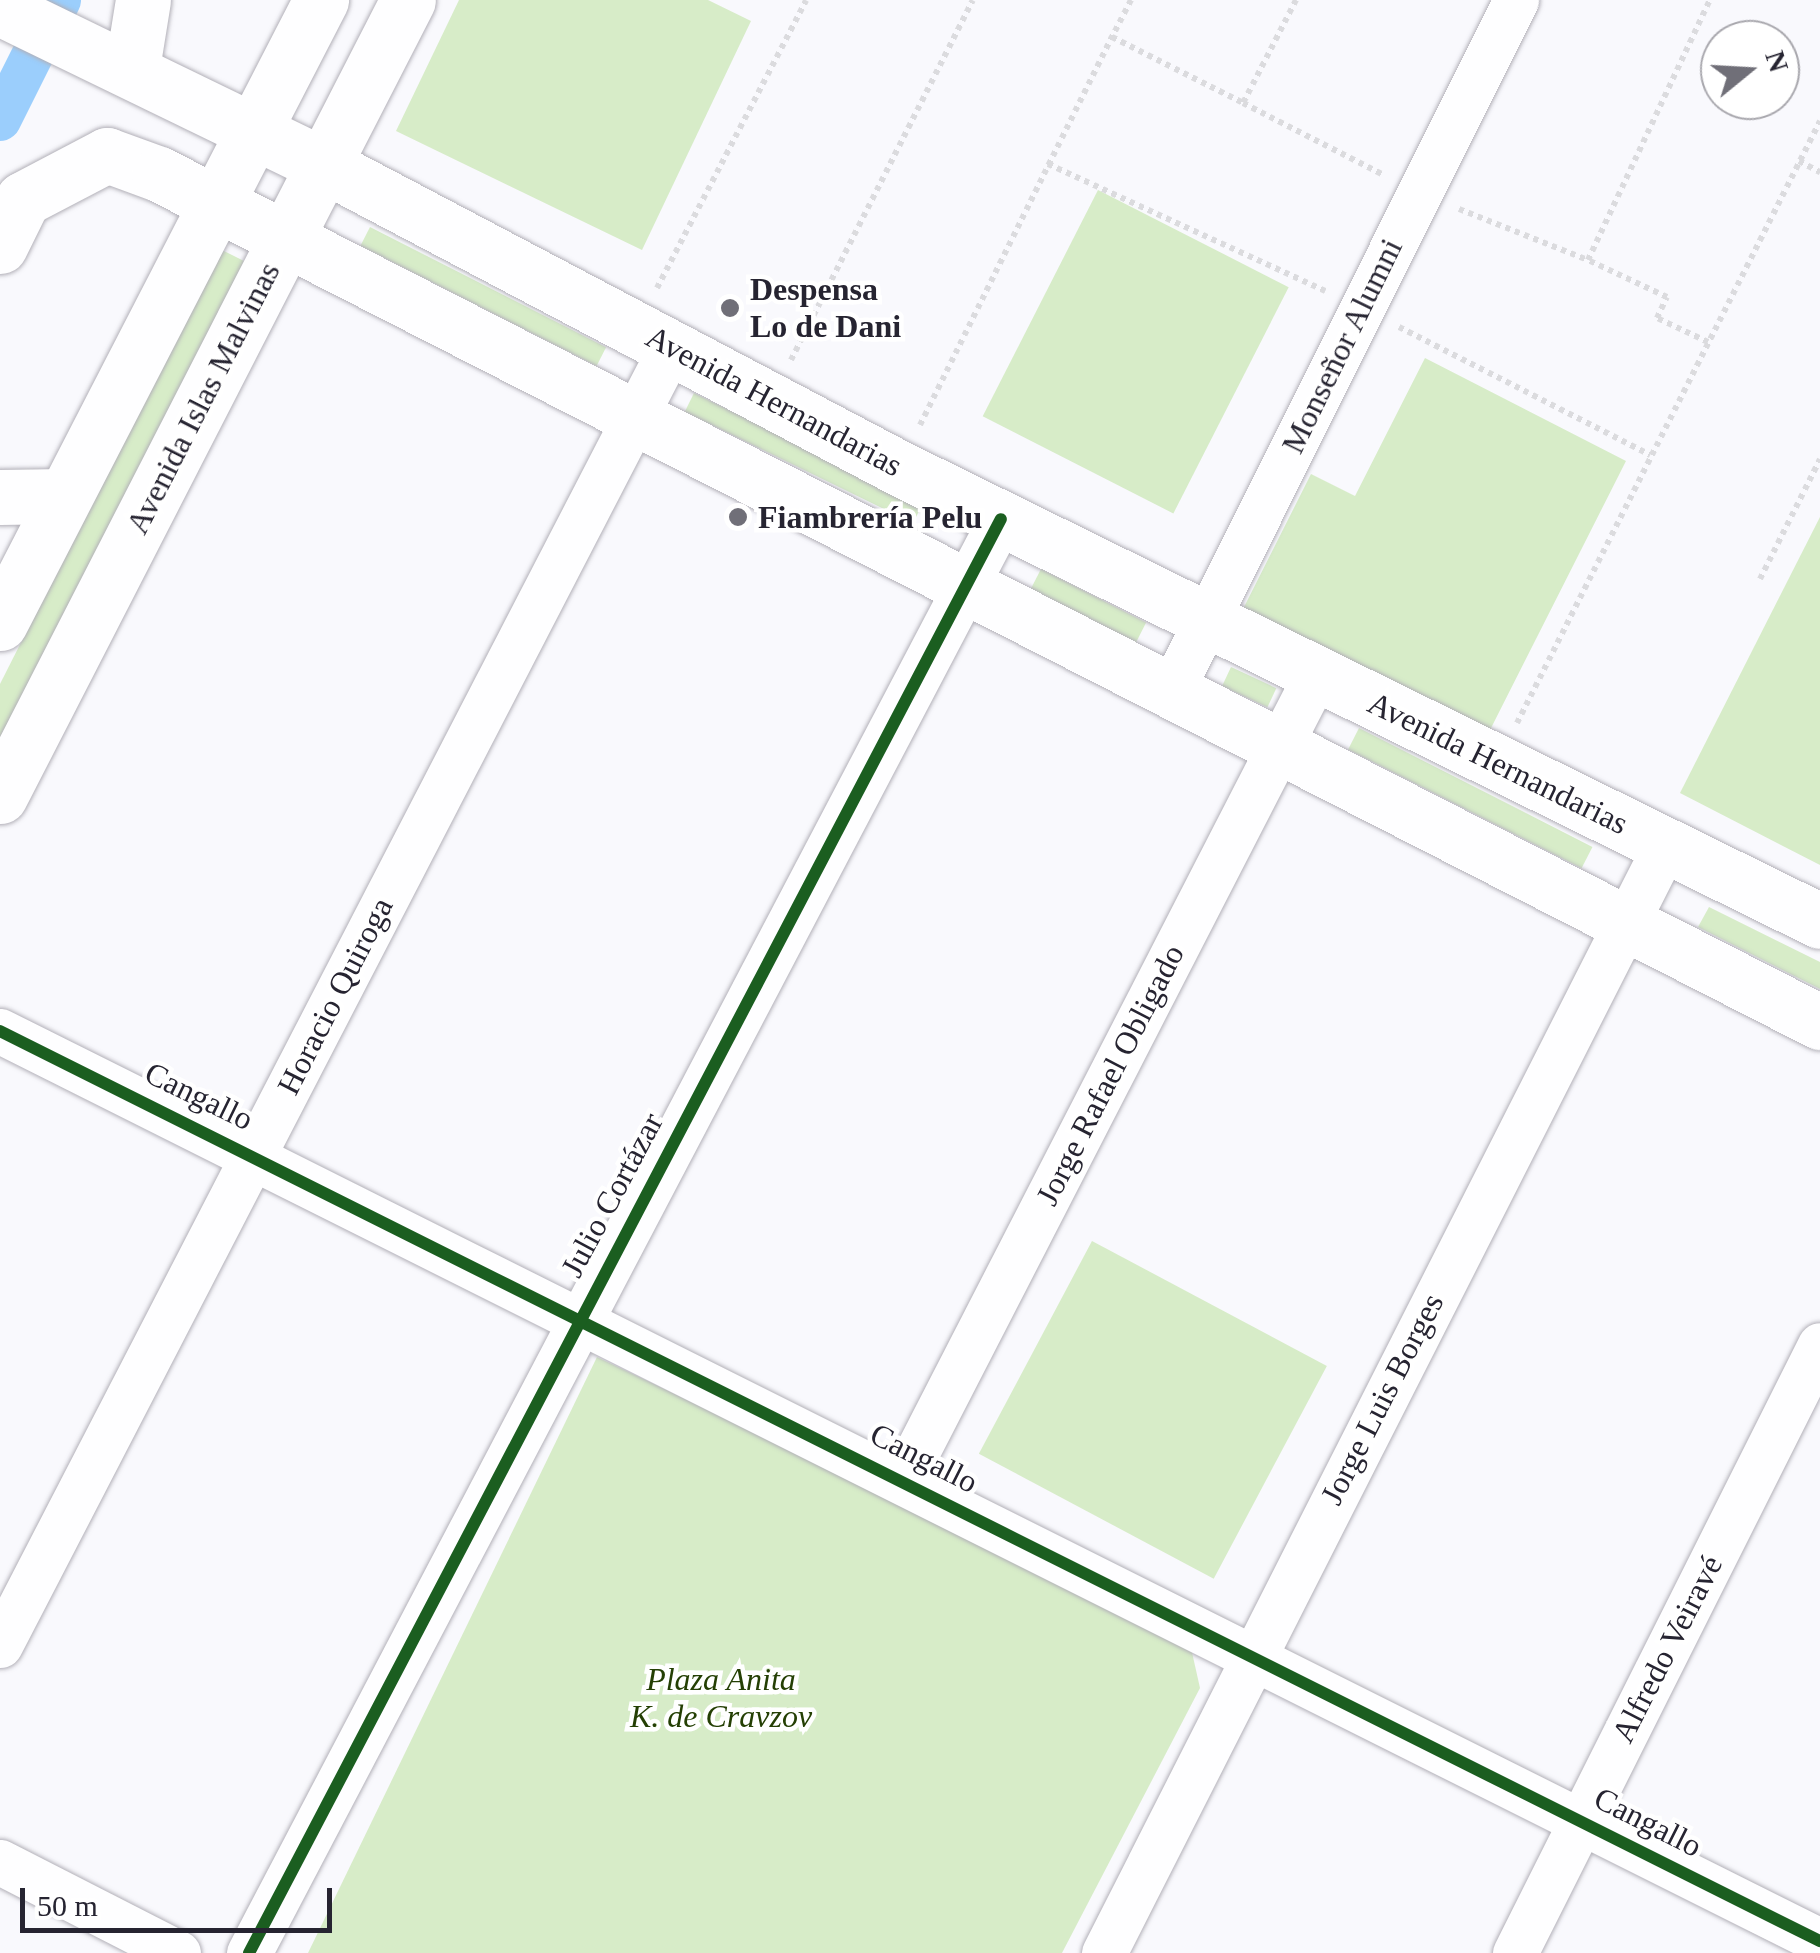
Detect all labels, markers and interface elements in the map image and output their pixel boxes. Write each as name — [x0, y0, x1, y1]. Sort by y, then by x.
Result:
north arrow — [1700, 20, 1800, 120]
text: N — [1759, 47, 1795, 76]
street label: Monseñor Alumni — [1273, 232, 1411, 460]
street label: Avenida Islas Malvinas — [118, 256, 288, 540]
place label: Despensa Lo de Dani — [750, 271, 901, 346]
marker: Despensa Lo de Dani — [719, 297, 741, 319]
street label: Avenida Hernandarias — [639, 317, 909, 485]
place label: Fiambrería Pelu — [758, 498, 982, 536]
marker: Fiambrería Pelu — [727, 506, 749, 528]
street label: Avenida Hernandarias — [1362, 683, 1634, 843]
street label: Horacio Quiroga — [269, 891, 401, 1101]
street label: Jorge Rafael Obligado — [1028, 938, 1192, 1212]
street label: Cangallo — [139, 1053, 259, 1139]
street label: Julio Cortázar — [553, 1106, 671, 1284]
street label: Jorge Luis Borges — [1312, 1287, 1452, 1511]
street label: Cangallo — [864, 1415, 984, 1501]
street label: Alfredo Veiravé — [1603, 1549, 1731, 1749]
park label: Plaza Anita K. de Cravzov — [630, 1661, 812, 1736]
street label: Cangallo — [1588, 1779, 1708, 1865]
scale bar — [25, 1868, 338, 1930]
text: 50 m — [37, 1889, 98, 1922]

